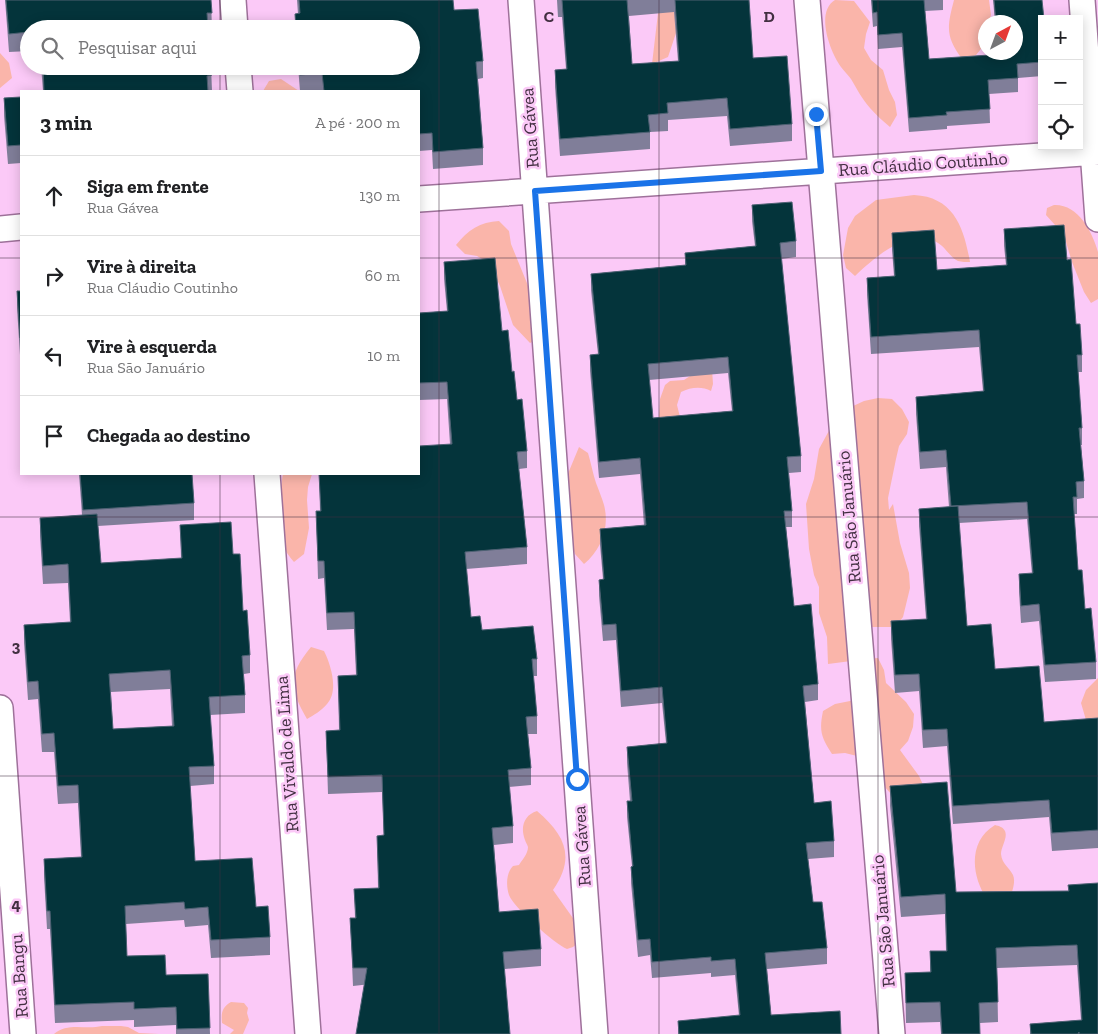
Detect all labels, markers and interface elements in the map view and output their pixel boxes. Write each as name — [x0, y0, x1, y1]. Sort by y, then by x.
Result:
text: C — [544, 7, 554, 26]
text: D — [763, 7, 775, 26]
north arrow — [978, 15, 1023, 60]
map controls — [1038, 15, 1083, 150]
button: + — [1038, 15, 1083, 60]
search box — [20, 20, 420, 75]
icon: search — [38, 34, 66, 62]
text: Pesquisar aqui — [78, 36, 197, 59]
button: − — [1038, 60, 1083, 105]
street label: Rua Gávea — [516, 87, 544, 169]
route end — [805, 103, 828, 126]
button: locate — [1038, 105, 1083, 150]
text: 3 min — [40, 110, 92, 135]
text: A pé · 200 m — [315, 113, 400, 132]
street label: Rua Cláudio Coutinho — [838, 147, 1008, 181]
text: Siga em frente — [87, 175, 209, 198]
icon: ahead — [40, 182, 68, 210]
text: 130 m — [359, 186, 400, 205]
text: Rua Gávea — [87, 198, 159, 217]
text: Vire à direita — [87, 255, 196, 278]
icon: right — [40, 262, 68, 290]
text: 60 m — [365, 266, 400, 285]
text: Rua Cláudio Coutinho — [87, 278, 238, 297]
text: Vire à esquerda — [87, 335, 217, 358]
icon: left — [40, 342, 68, 370]
text: 10 m — [367, 346, 400, 365]
text: Rua São Januário — [87, 358, 205, 377]
icon: arrive — [40, 422, 68, 450]
text: Chegada ao destino — [87, 424, 250, 447]
street label: Rua São Januário — [832, 450, 866, 584]
text: 3 — [12, 637, 21, 656]
street label: Rua Vivaldo de Lima — [271, 675, 303, 833]
route start — [566, 768, 589, 791]
street label: Rua Gávea — [568, 805, 596, 887]
street label: Rua São Januário — [866, 854, 900, 988]
text: 4 — [11, 895, 21, 914]
street label: Rua Bangu — [5, 933, 33, 1019]

